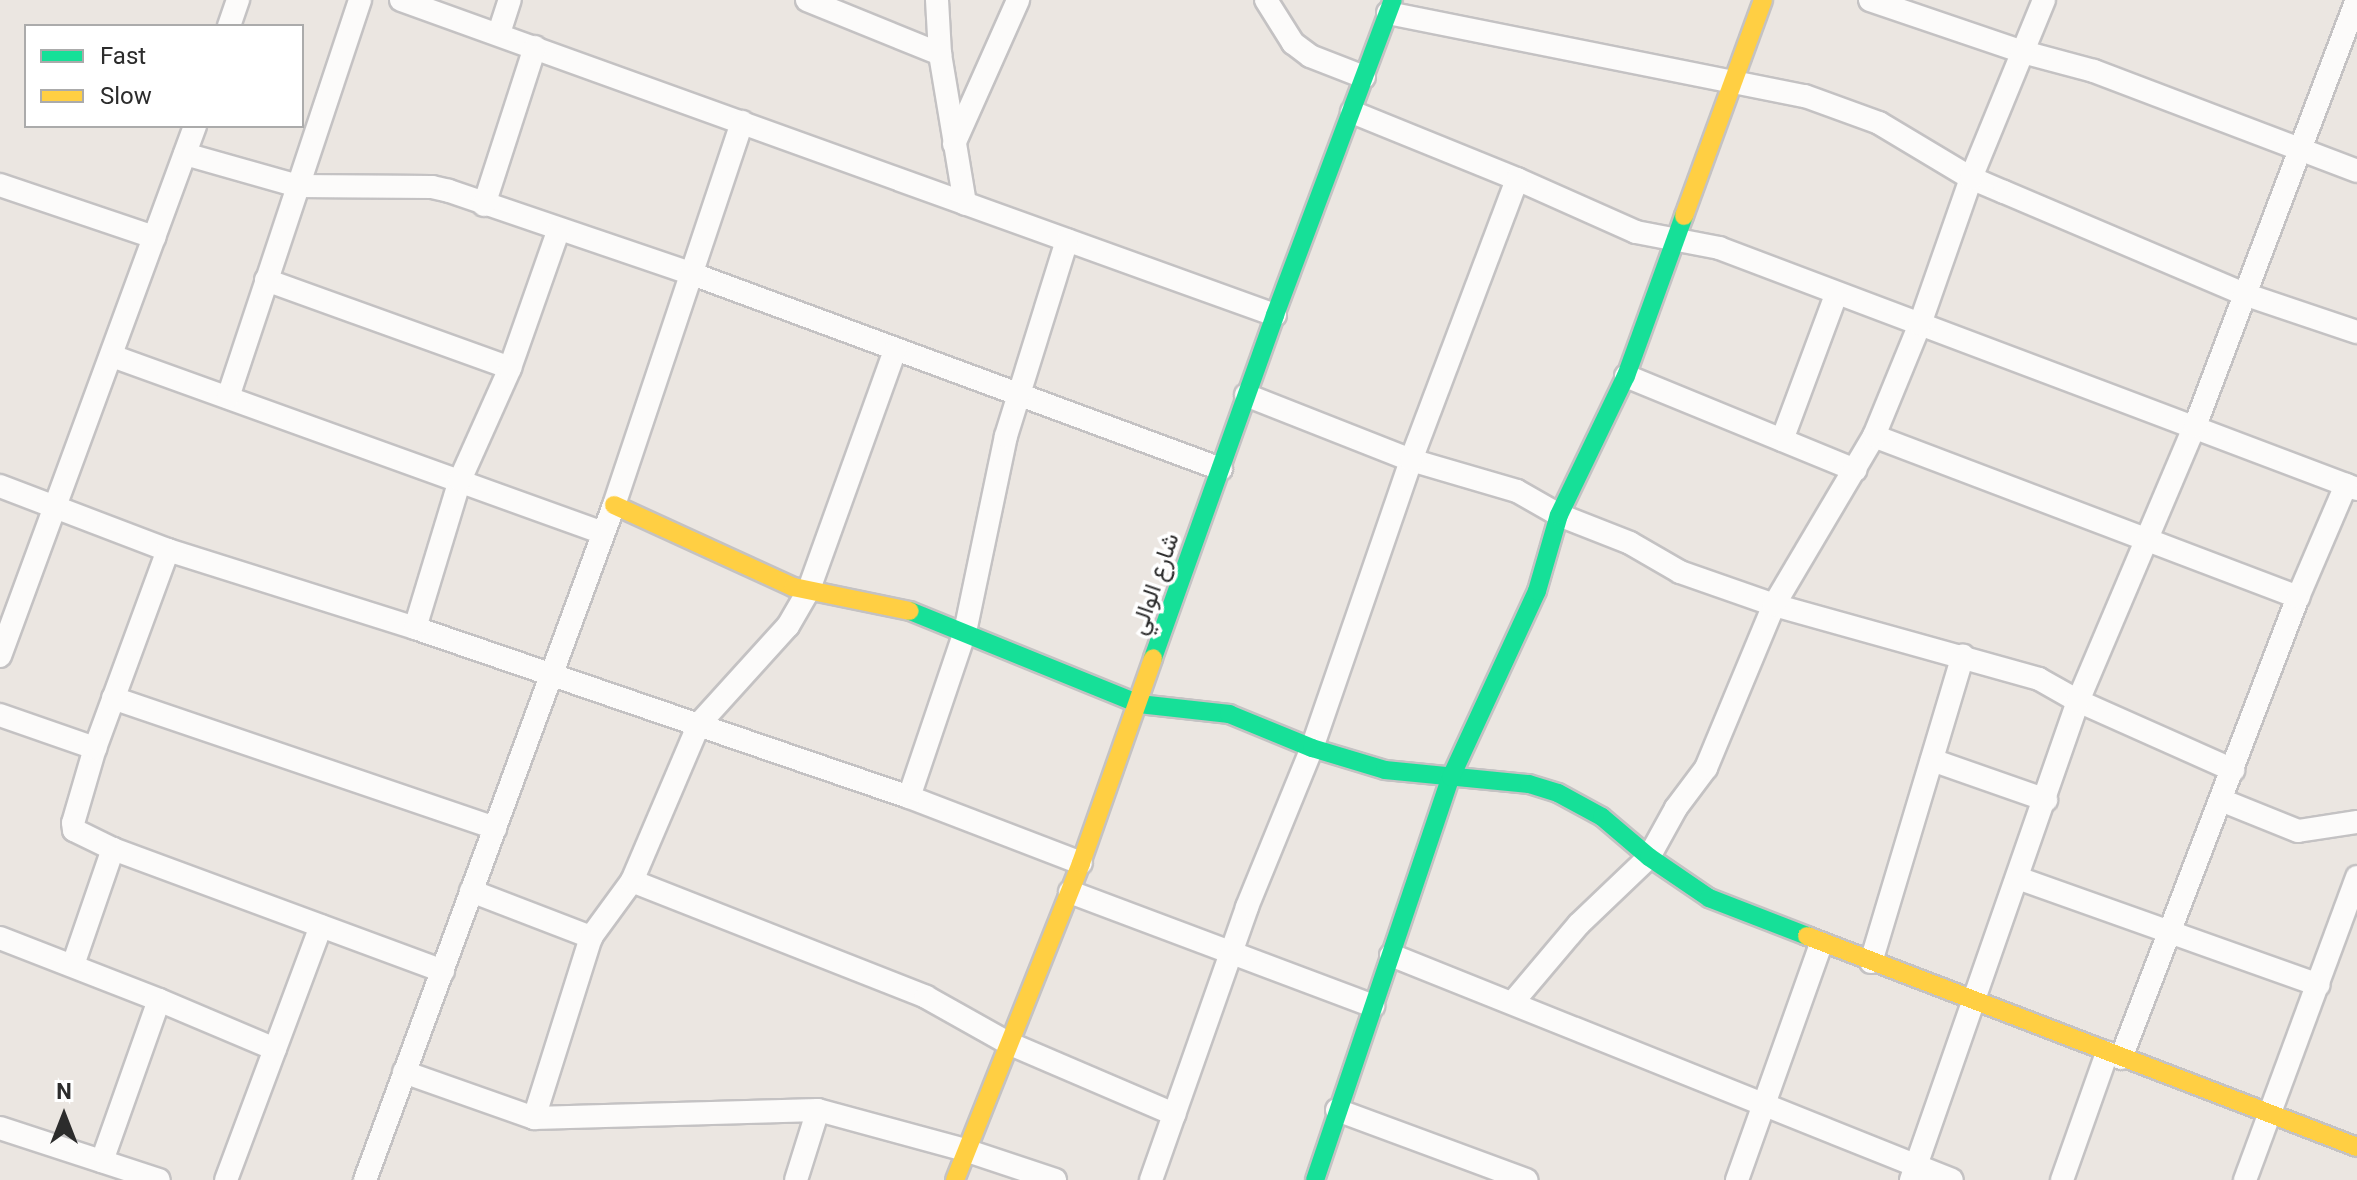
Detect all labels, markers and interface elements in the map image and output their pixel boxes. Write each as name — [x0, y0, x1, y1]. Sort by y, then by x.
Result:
legend — [24, 24, 304, 128]
text: Fast — [100, 42, 146, 70]
text: Slow — [100, 82, 152, 110]
street label: شارع الوالي — [1124, 529, 1186, 639]
north arrow — [24, 1076, 104, 1156]
text: N — [56, 1079, 72, 1104]

